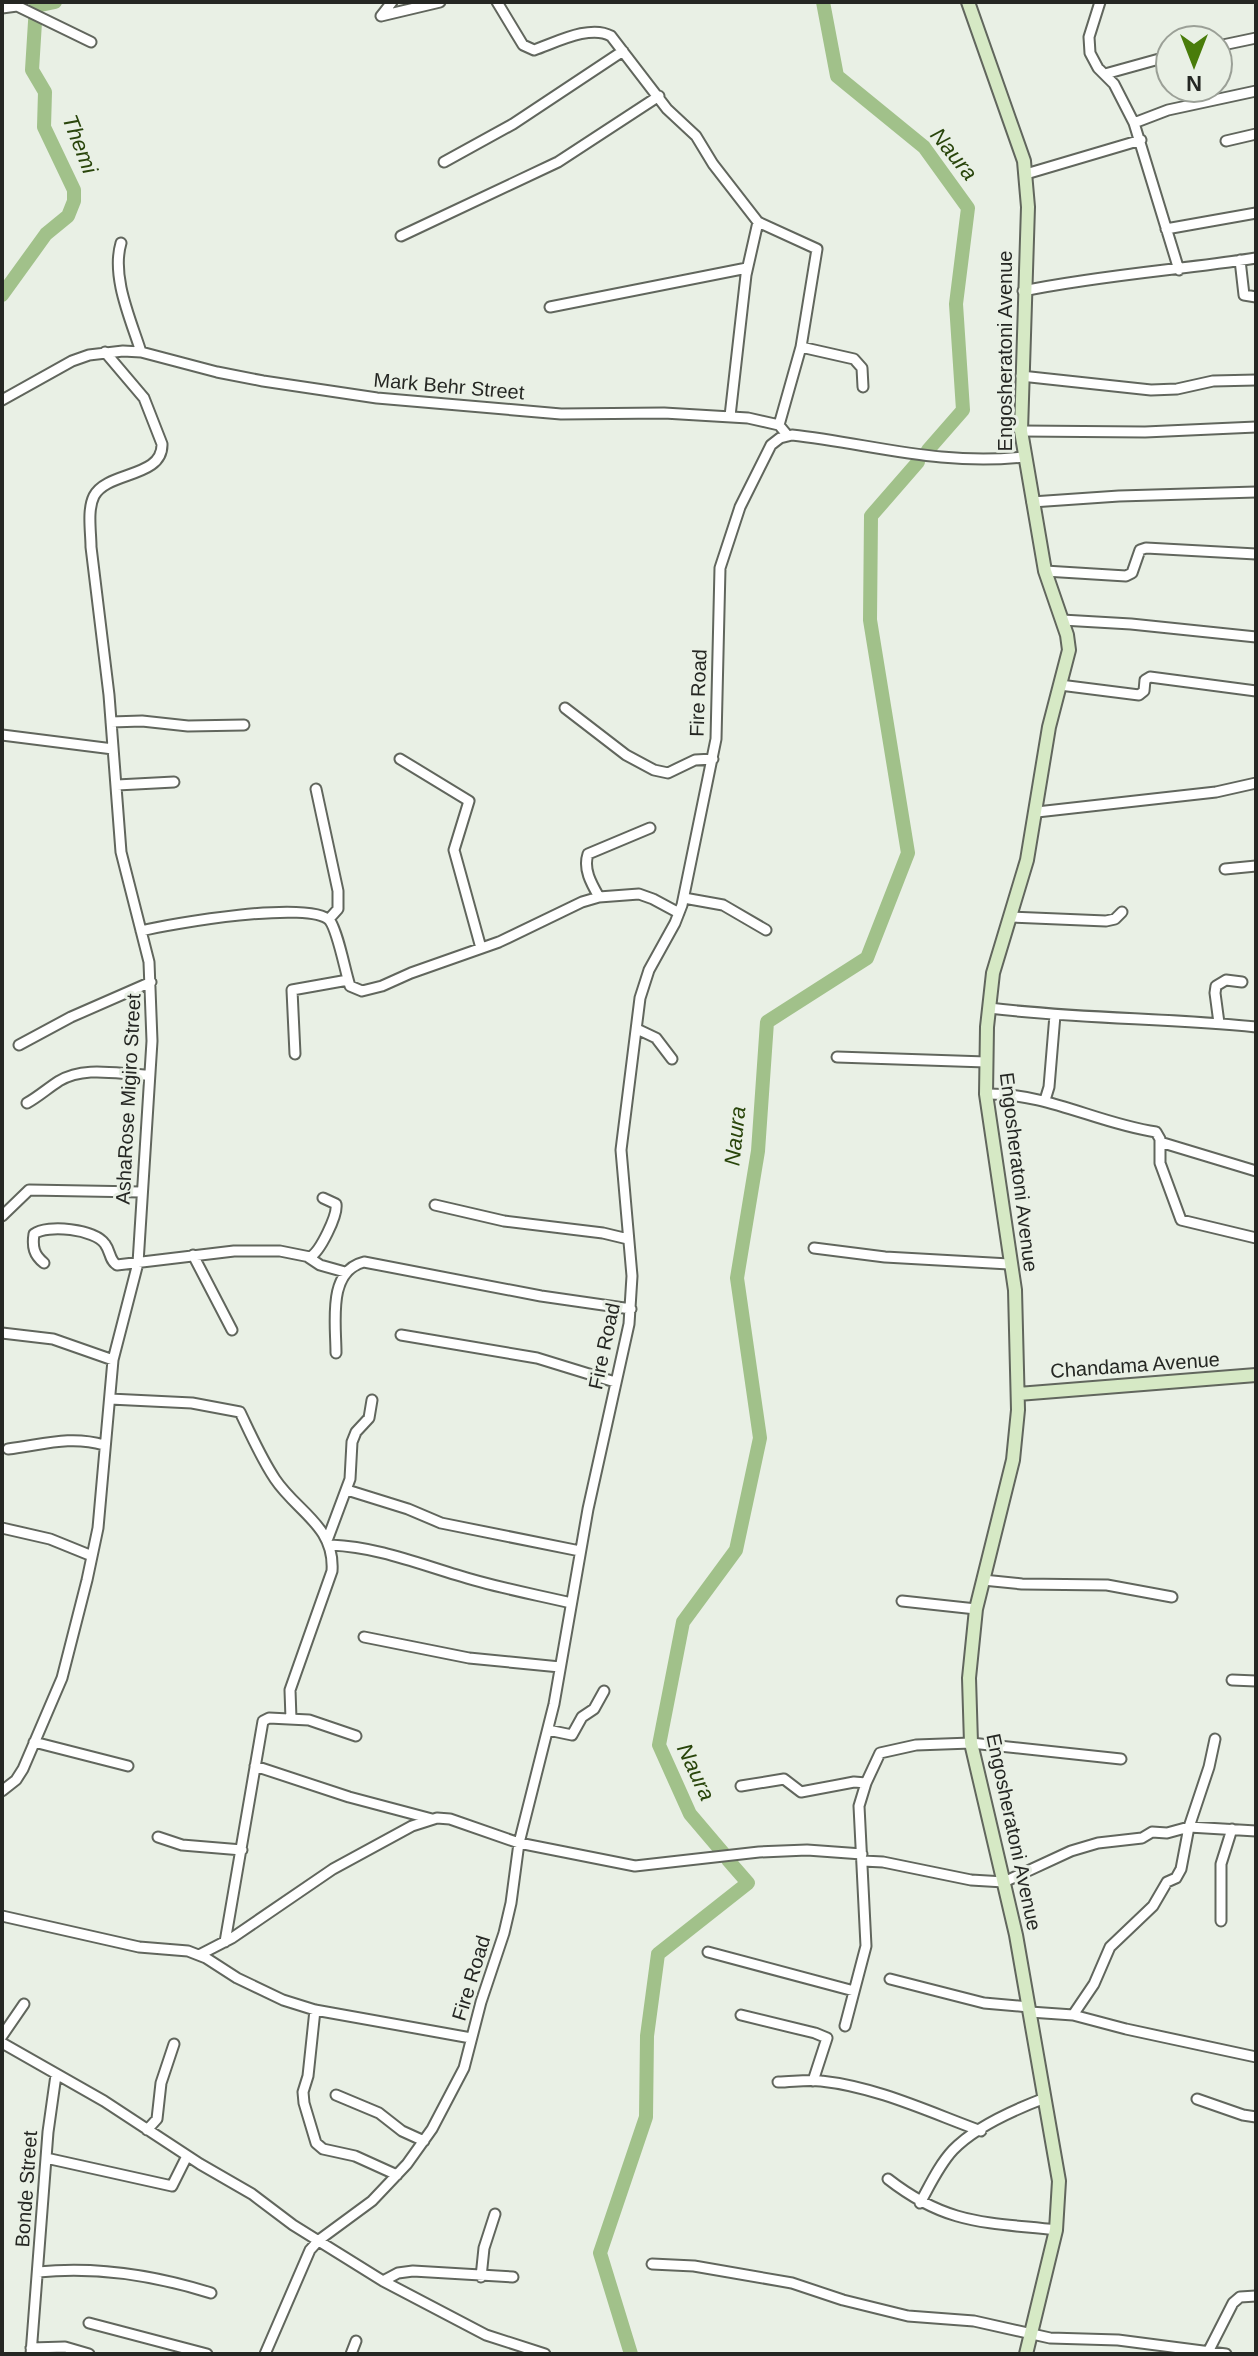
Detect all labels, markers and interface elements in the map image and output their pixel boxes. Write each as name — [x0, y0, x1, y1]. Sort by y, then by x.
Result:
north arrow — [1154, 24, 1234, 104]
text: N — [1186, 71, 1202, 96]
water label: Themi — [57, 111, 103, 178]
water label: Naura — [925, 123, 983, 185]
street label: Engosheratoni Avenue — [994, 251, 1016, 451]
street label: Mark Behr Street — [373, 368, 526, 404]
street label: Fire Road — [685, 649, 711, 737]
street label: AshaRose Migiro Street — [111, 993, 145, 1205]
street label: Engosheratoni Avenue — [996, 1071, 1042, 1273]
water label: Naura — [719, 1105, 751, 1167]
street label: Fire Road — [584, 1301, 624, 1391]
street label: Chandama Avenue — [1050, 1348, 1220, 1382]
street label: Engosheratoni Avenue — [982, 1731, 1046, 1933]
water label: Naura — [672, 1740, 720, 1804]
street label: Fire Road — [448, 1933, 494, 2023]
street label: Bonde Street — [11, 2130, 41, 2248]

